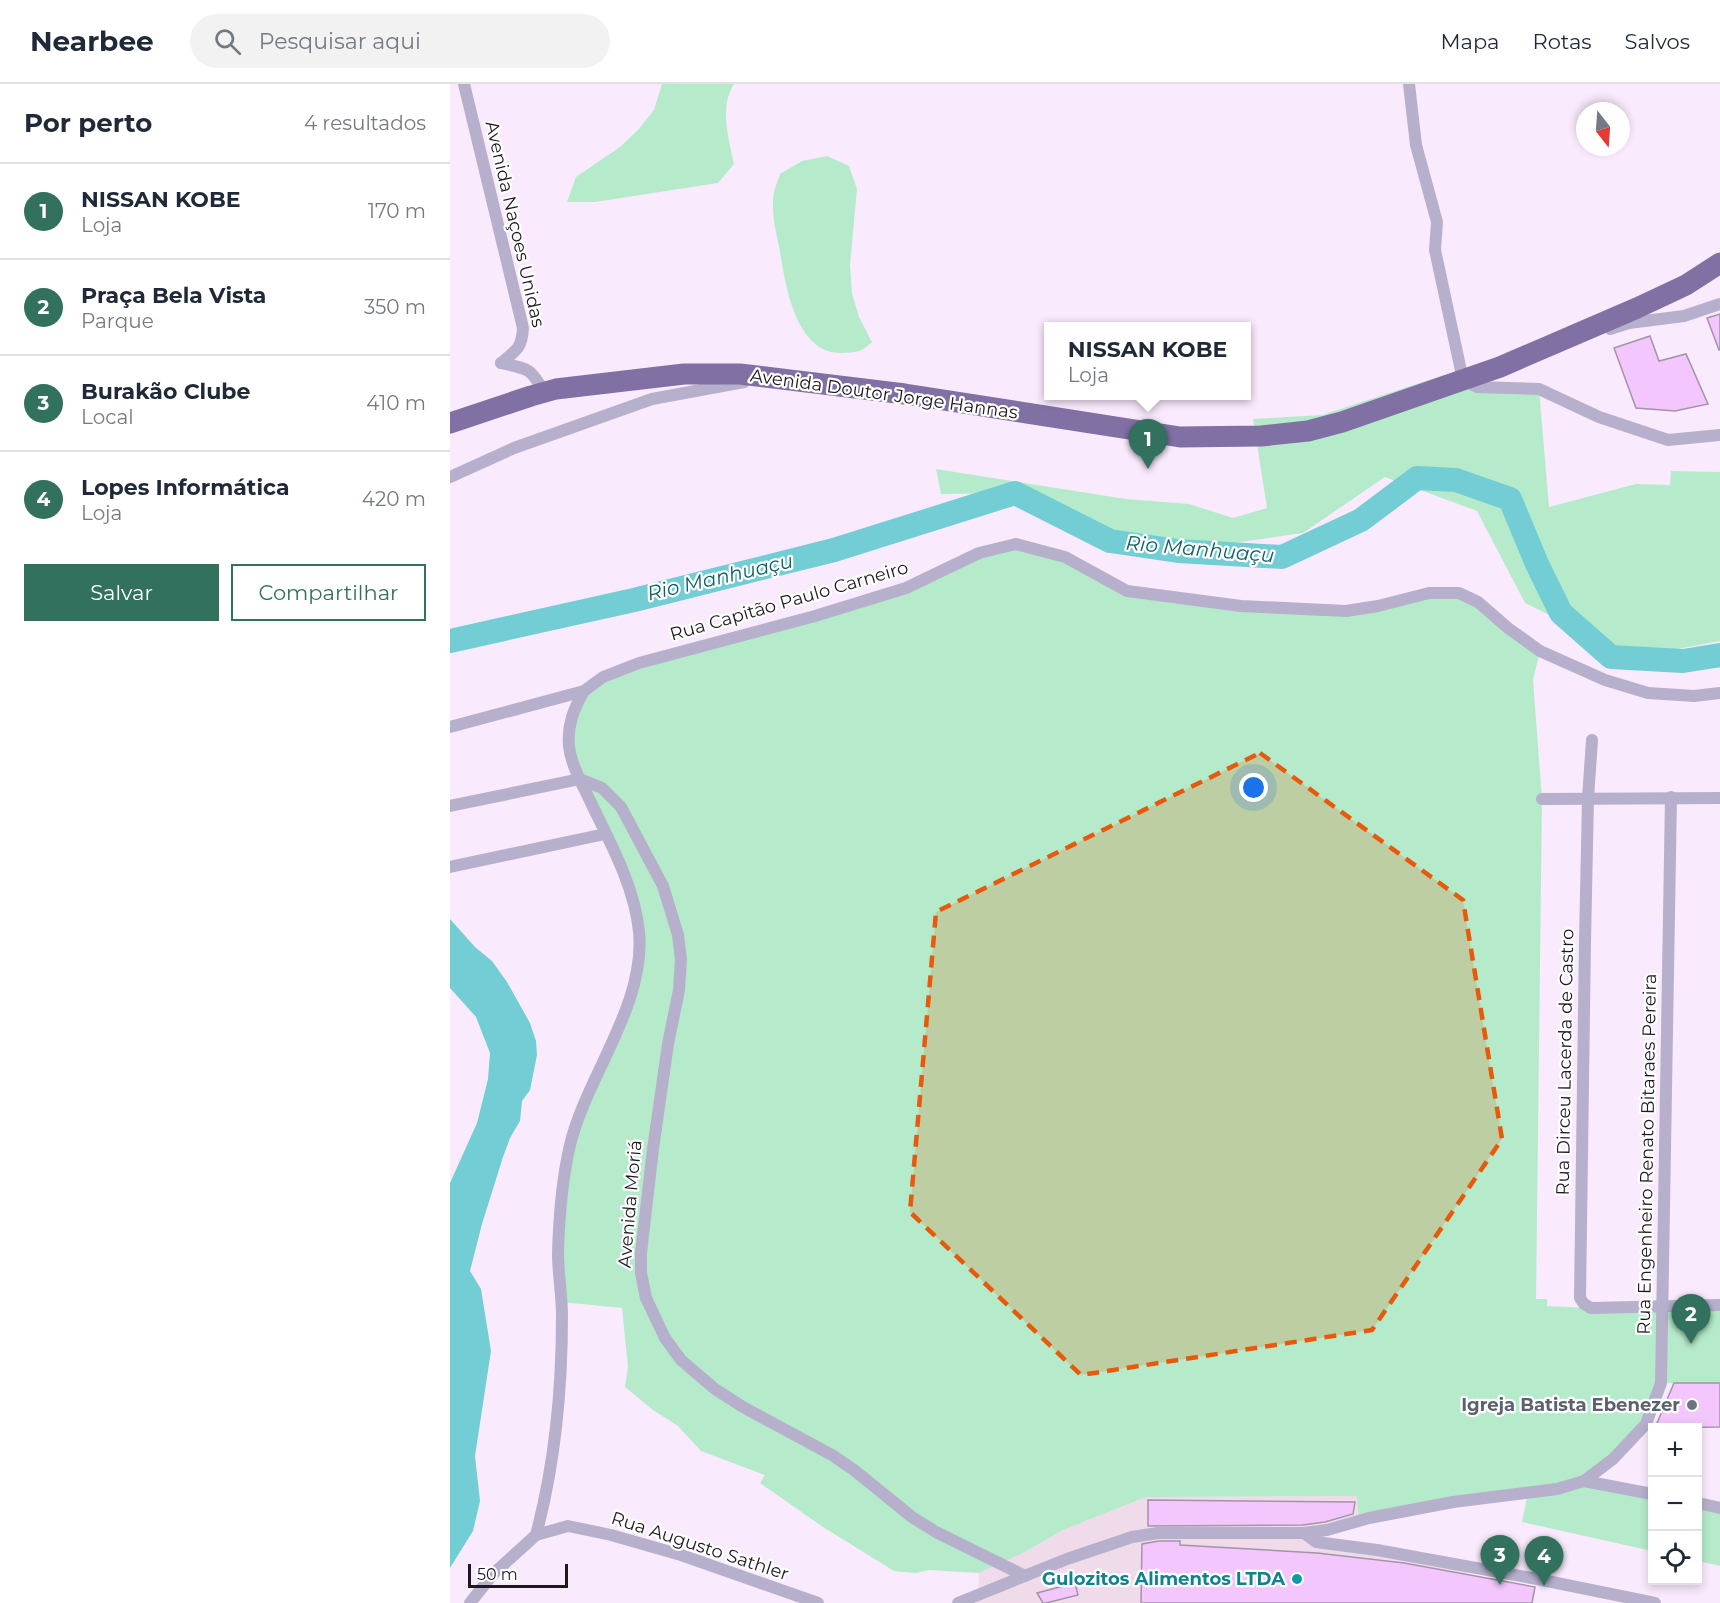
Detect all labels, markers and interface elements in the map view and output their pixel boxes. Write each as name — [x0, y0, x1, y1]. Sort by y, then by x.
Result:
search box — [190, 14, 610, 68]
text: Nearbee — [30, 24, 154, 58]
icon: search — [211, 25, 244, 58]
text: Pesquisar aqui — [259, 28, 421, 55]
text: Mapa — [1440, 29, 1499, 54]
text: Rotas — [1532, 29, 1592, 54]
text: Salvos — [1625, 29, 1690, 54]
north arrow — [1576, 102, 1630, 156]
text: Por perto — [24, 107, 152, 139]
text: 4 resultados — [304, 111, 426, 135]
street label: Avenida Naçoes Unidas — [481, 119, 550, 330]
text: NISSAN KOBE — [81, 186, 241, 213]
text: 1 — [40, 199, 47, 223]
text: 170 m — [368, 199, 426, 223]
text: Loja — [81, 213, 122, 237]
text: Praça Bela Vista — [81, 282, 266, 309]
text: 2 — [38, 295, 49, 319]
text: 350 m — [364, 295, 426, 319]
text: Parque — [81, 309, 154, 333]
popup — [1044, 322, 1251, 400]
text: NISSAN KOBE — [1068, 336, 1227, 363]
text: Loja — [1068, 363, 1109, 387]
street label: Avenida Doutor Jorge Hannas — [749, 364, 1019, 424]
text: Burakão Clube — [81, 378, 250, 405]
text: 3 — [38, 391, 49, 415]
text: 410 m — [366, 391, 426, 415]
text: Local — [81, 405, 134, 429]
pin: 1 — [1128, 420, 1168, 469]
text: Lopes Informática — [81, 474, 290, 501]
text: 4 — [37, 487, 50, 511]
text: 420 m — [362, 487, 426, 511]
text: Loja — [81, 501, 122, 525]
water label: Rio Manhuaçu — [1125, 531, 1275, 567]
water label: Rio Manhuaçu — [645, 549, 795, 605]
street label: Rua Capitão Paulo Carneiro — [667, 556, 911, 646]
button: Salvar — [24, 564, 219, 621]
button: Compartilhar — [231, 564, 426, 621]
your location — [1239, 773, 1268, 802]
street label: Rua Dirceu Lacerda de Castro — [1552, 928, 1578, 1196]
street label: Rua Engenheiro Renato Bitaraes Pereira — [1633, 973, 1661, 1335]
street label: Avenida Moriá — [613, 1139, 647, 1269]
pin: 2 — [1672, 1294, 1710, 1344]
place label: Igreja Batista Ebenezer — [1461, 1394, 1680, 1416]
marker: Igreja Batista Ebenezer — [1685, 1398, 1699, 1412]
map controls — [1648, 1423, 1702, 1585]
button: + — [1648, 1423, 1702, 1477]
button: − — [1648, 1477, 1702, 1531]
street label: Rua Augusto Sathler — [608, 1507, 792, 1585]
button: locate — [1648, 1531, 1702, 1585]
pin: 3 — [1480, 1536, 1520, 1585]
pin: 4 — [1524, 1536, 1564, 1586]
scale bar — [468, 1561, 568, 1588]
text: 50 m — [477, 1565, 518, 1584]
place label: Gulozitos Alimentos LTDA — [1042, 1568, 1285, 1590]
marker: Gulozitos Alimentos LTDA — [1290, 1572, 1304, 1586]

